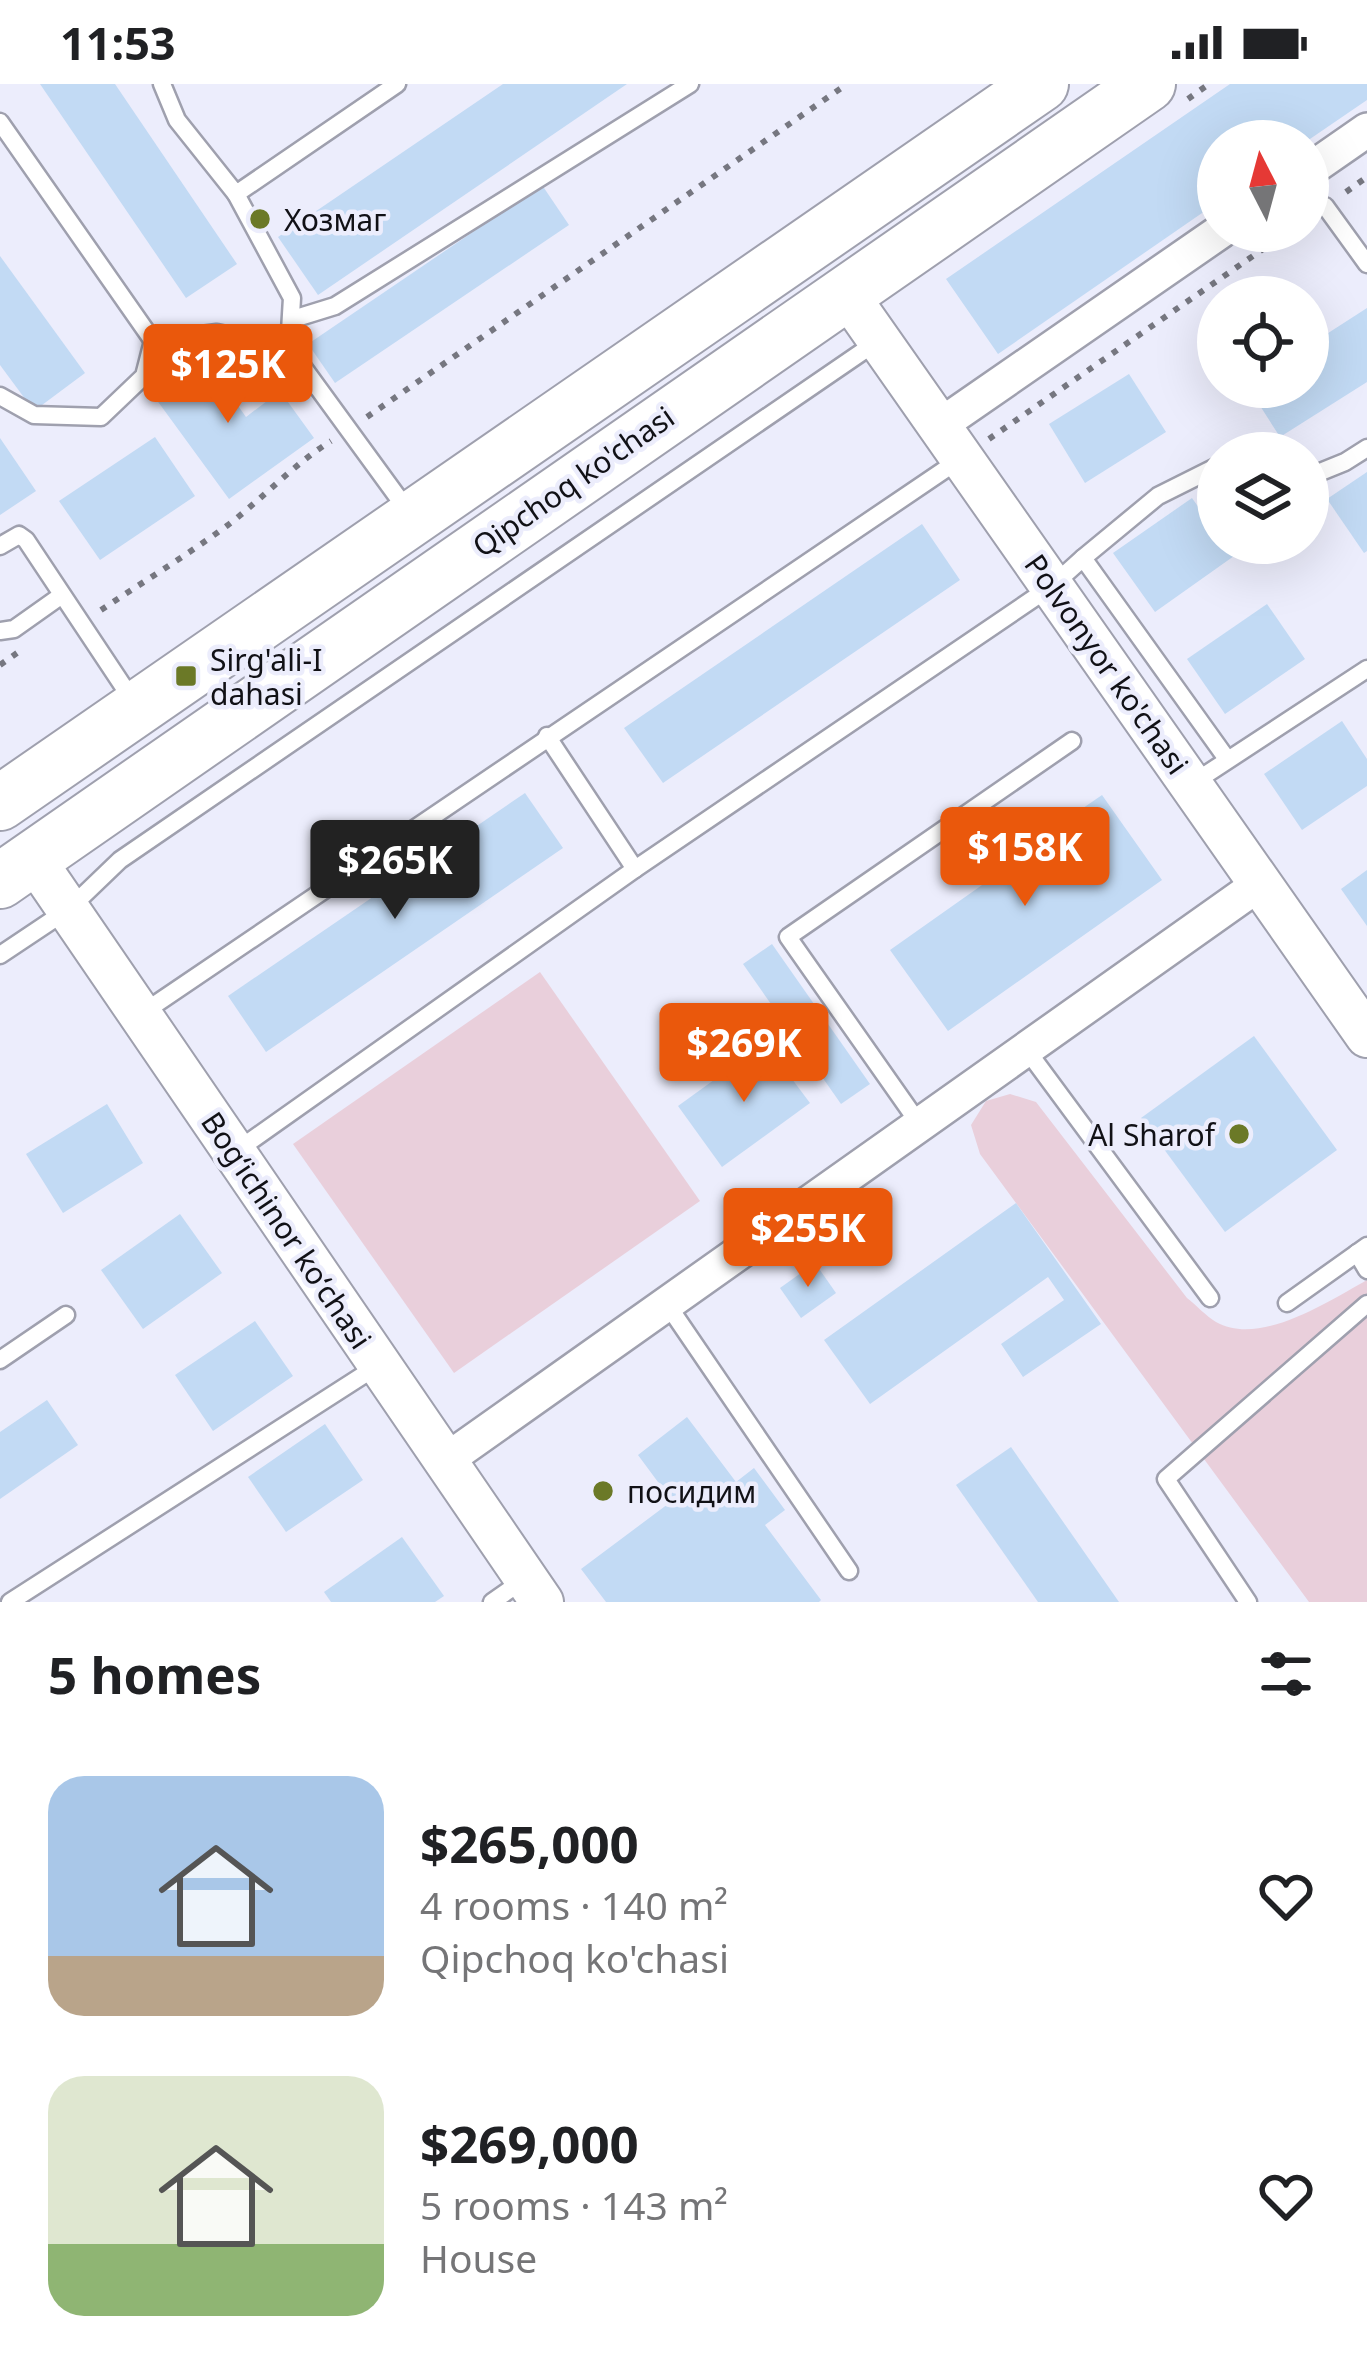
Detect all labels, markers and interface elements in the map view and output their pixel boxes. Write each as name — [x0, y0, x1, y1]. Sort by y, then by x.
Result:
text: 11:53 — [60, 12, 176, 73]
north arrow — [1197, 120, 1329, 252]
map controls — [1197, 120, 1329, 564]
place label: Хозмаг — [284, 199, 386, 240]
marker: Хозмаг — [247, 206, 273, 232]
button: locate — [1197, 276, 1329, 408]
pin: $125K — [144, 324, 312, 426]
text: $125K — [170, 336, 286, 389]
street label: Qipchoq ko'chasi — [464, 396, 682, 566]
button: layers — [1197, 432, 1329, 564]
street label: Polvonyor ko'chasi — [1016, 546, 1198, 782]
place label: Sirg'ali-I dahasi — [210, 639, 322, 714]
marker: Sirg'ali-I dahasi — [173, 663, 199, 689]
pin: $158K — [941, 807, 1109, 909]
text: $158K — [967, 819, 1083, 872]
pin: $265K — [311, 820, 479, 922]
text: $265K — [337, 832, 453, 885]
pin: $269K — [660, 1003, 828, 1105]
text: $269K — [686, 1015, 802, 1068]
street label: Bogʻichinor koʻchasi — [192, 1103, 382, 1357]
place label: Al Sharof — [1088, 1114, 1217, 1155]
marker: Al Sharof — [1226, 1121, 1252, 1147]
pin: $255K — [724, 1188, 892, 1290]
text: $255K — [750, 1200, 866, 1253]
place label: посидим — [627, 1471, 756, 1512]
marker: посидим — [590, 1478, 616, 1504]
text: 5 homes — [48, 1639, 261, 1709]
icon: filters — [1253, 1641, 1319, 1707]
text: $265,000 — [420, 1808, 639, 1878]
icon: home — [144, 1824, 288, 1968]
icon: heart — [1253, 1863, 1319, 1929]
text: 4 rooms · 140 m² — [420, 1878, 728, 1931]
text: Qipchoq ko'chasi — [420, 1931, 729, 1984]
text: $269,000 — [420, 2108, 639, 2178]
icon: home — [144, 2124, 288, 2268]
icon: heart — [1253, 2163, 1319, 2229]
text: 5 rooms · 143 m² — [420, 2178, 728, 2231]
text: House — [420, 2231, 537, 2284]

